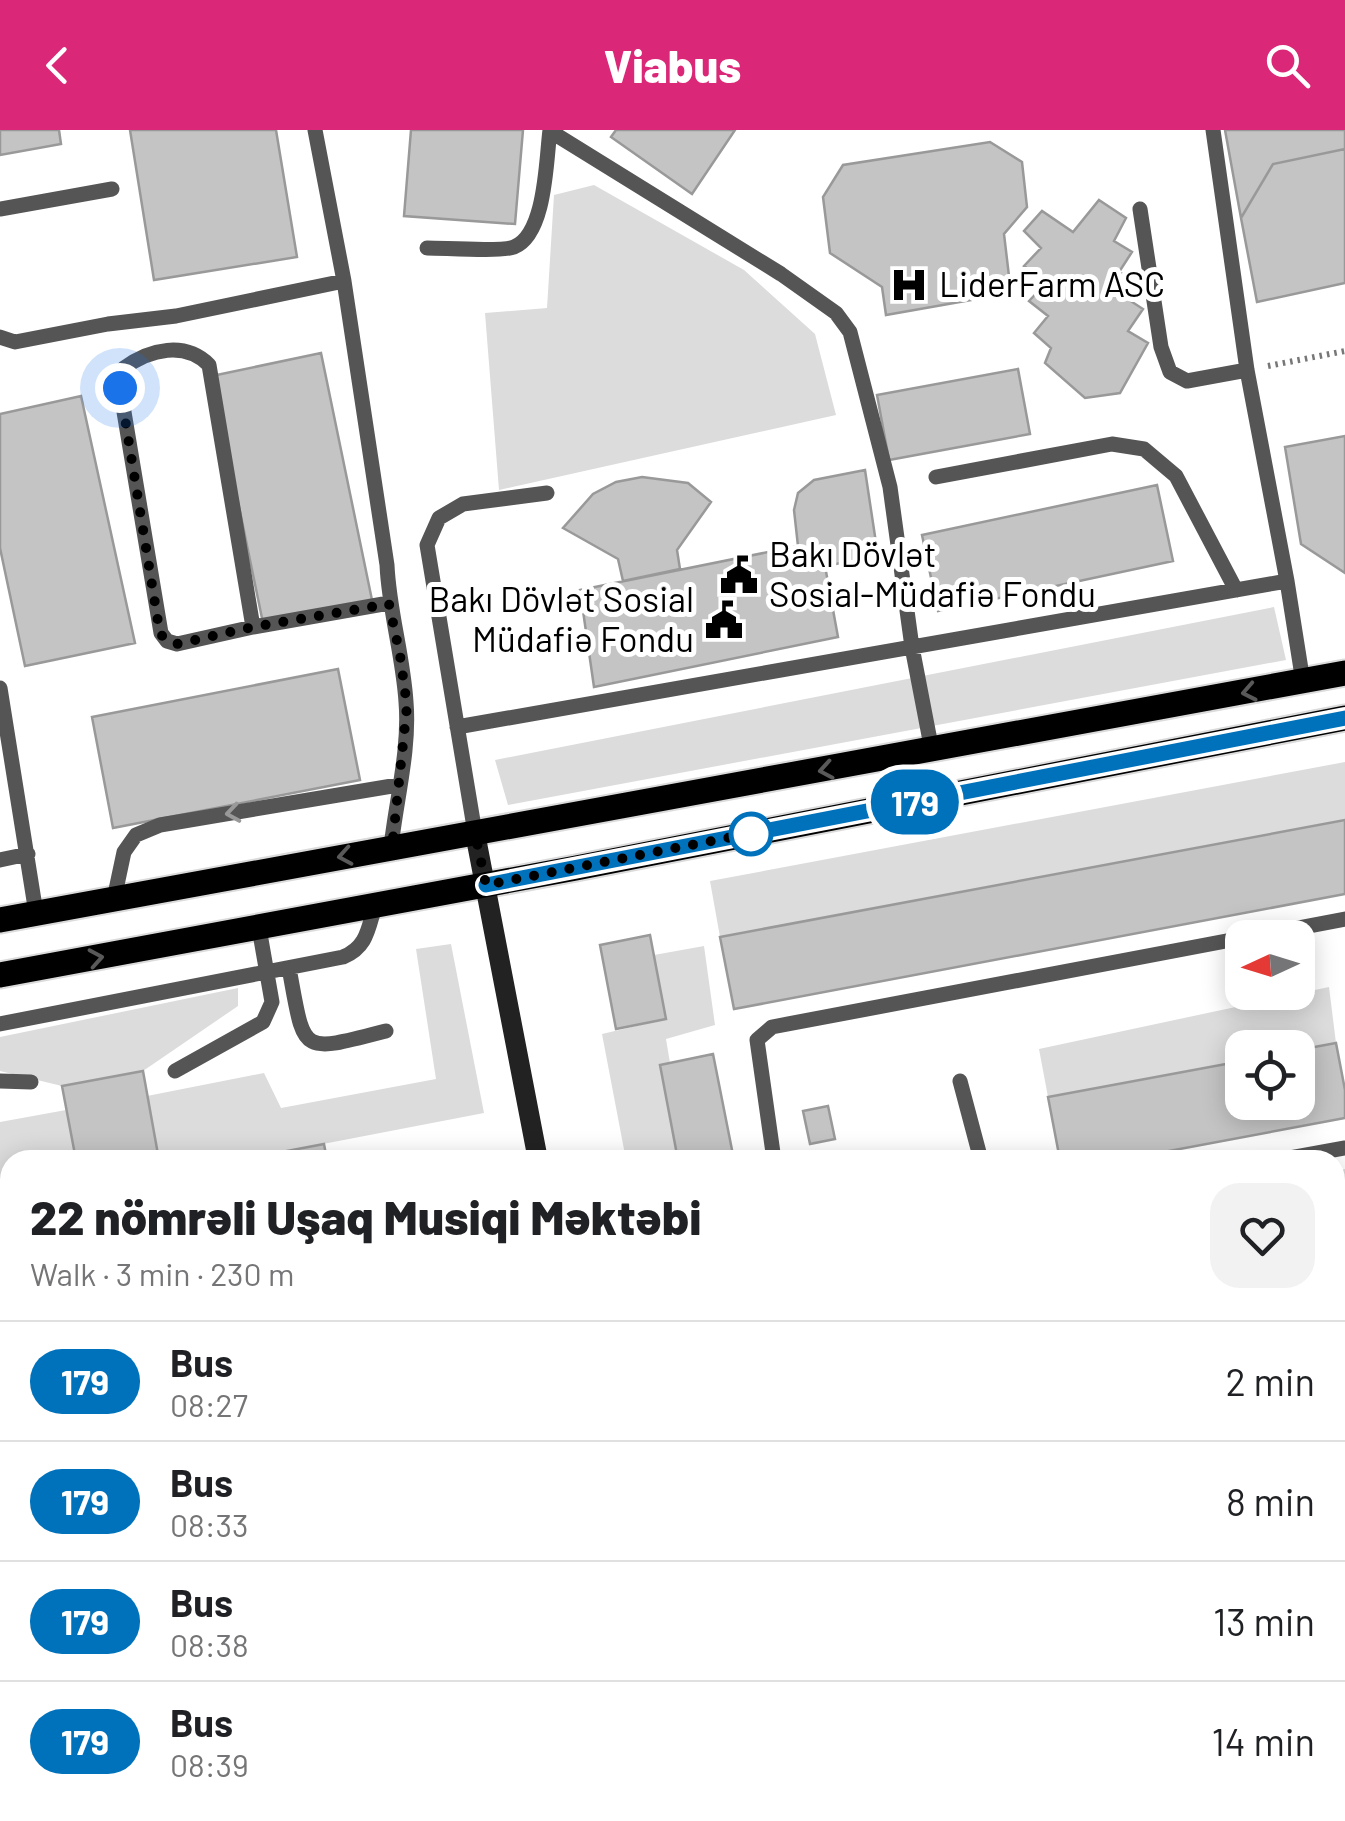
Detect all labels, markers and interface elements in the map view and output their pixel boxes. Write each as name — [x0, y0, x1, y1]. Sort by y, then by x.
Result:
icon: back — [30, 38, 85, 93]
text: Viabus — [604, 38, 741, 92]
icon: search — [1260, 38, 1315, 93]
place label: LiderFarm ASC — [939, 262, 1165, 304]
hospital icon: LiderFarm ASC — [888, 264, 930, 306]
your location — [95, 363, 145, 413]
place label: Bakı Dövlət Sosial-Müdafiə Fondu — [769, 532, 1096, 614]
public building icon: Bakı Dövlət Sosial-Müdafiə Fondu — [718, 554, 760, 596]
place label: Bakı Dövlət Sosial Müdafiə Fondu — [428, 577, 694, 659]
public building icon: Bakı Dövlət Sosial Müdafiə Fondu — [703, 599, 745, 641]
one-way arrow — [1241, 680, 1258, 701]
one-way arrow — [818, 759, 835, 780]
line badge: 179 — [858, 770, 972, 834]
text: 179 — [891, 781, 939, 823]
one-way arrow — [225, 802, 241, 823]
unlabelled marker — [730, 813, 772, 855]
one-way arrow — [336, 845, 353, 866]
north arrow — [1225, 920, 1315, 1010]
map controls — [1225, 920, 1315, 1120]
one-way arrow — [88, 948, 104, 969]
button: locate — [1225, 1030, 1315, 1120]
button: heart — [1210, 1183, 1315, 1288]
text: 22 nömrəli Uşaq Musiqi Məktəbi — [30, 1187, 701, 1245]
text: Walk · 3 min · 230 m — [30, 1254, 295, 1292]
text: Bus — [170, 1339, 233, 1385]
text: 2 min — [1225, 1358, 1315, 1404]
text: 179 — [61, 1360, 109, 1402]
text: 08:27 — [170, 1385, 248, 1423]
text: Bus — [170, 1459, 233, 1505]
text: 8 min — [1226, 1478, 1315, 1524]
text: 179 — [61, 1480, 109, 1522]
text: 08:33 — [170, 1505, 249, 1543]
text: Bus — [170, 1579, 233, 1625]
text: 13 min — [1213, 1598, 1315, 1644]
text: 179 — [61, 1600, 109, 1642]
text: 08:38 — [170, 1625, 249, 1663]
text: Bus — [170, 1699, 233, 1745]
text: 14 min — [1212, 1718, 1315, 1764]
text: 179 — [61, 1720, 109, 1762]
text: 08:39 — [170, 1745, 249, 1783]

